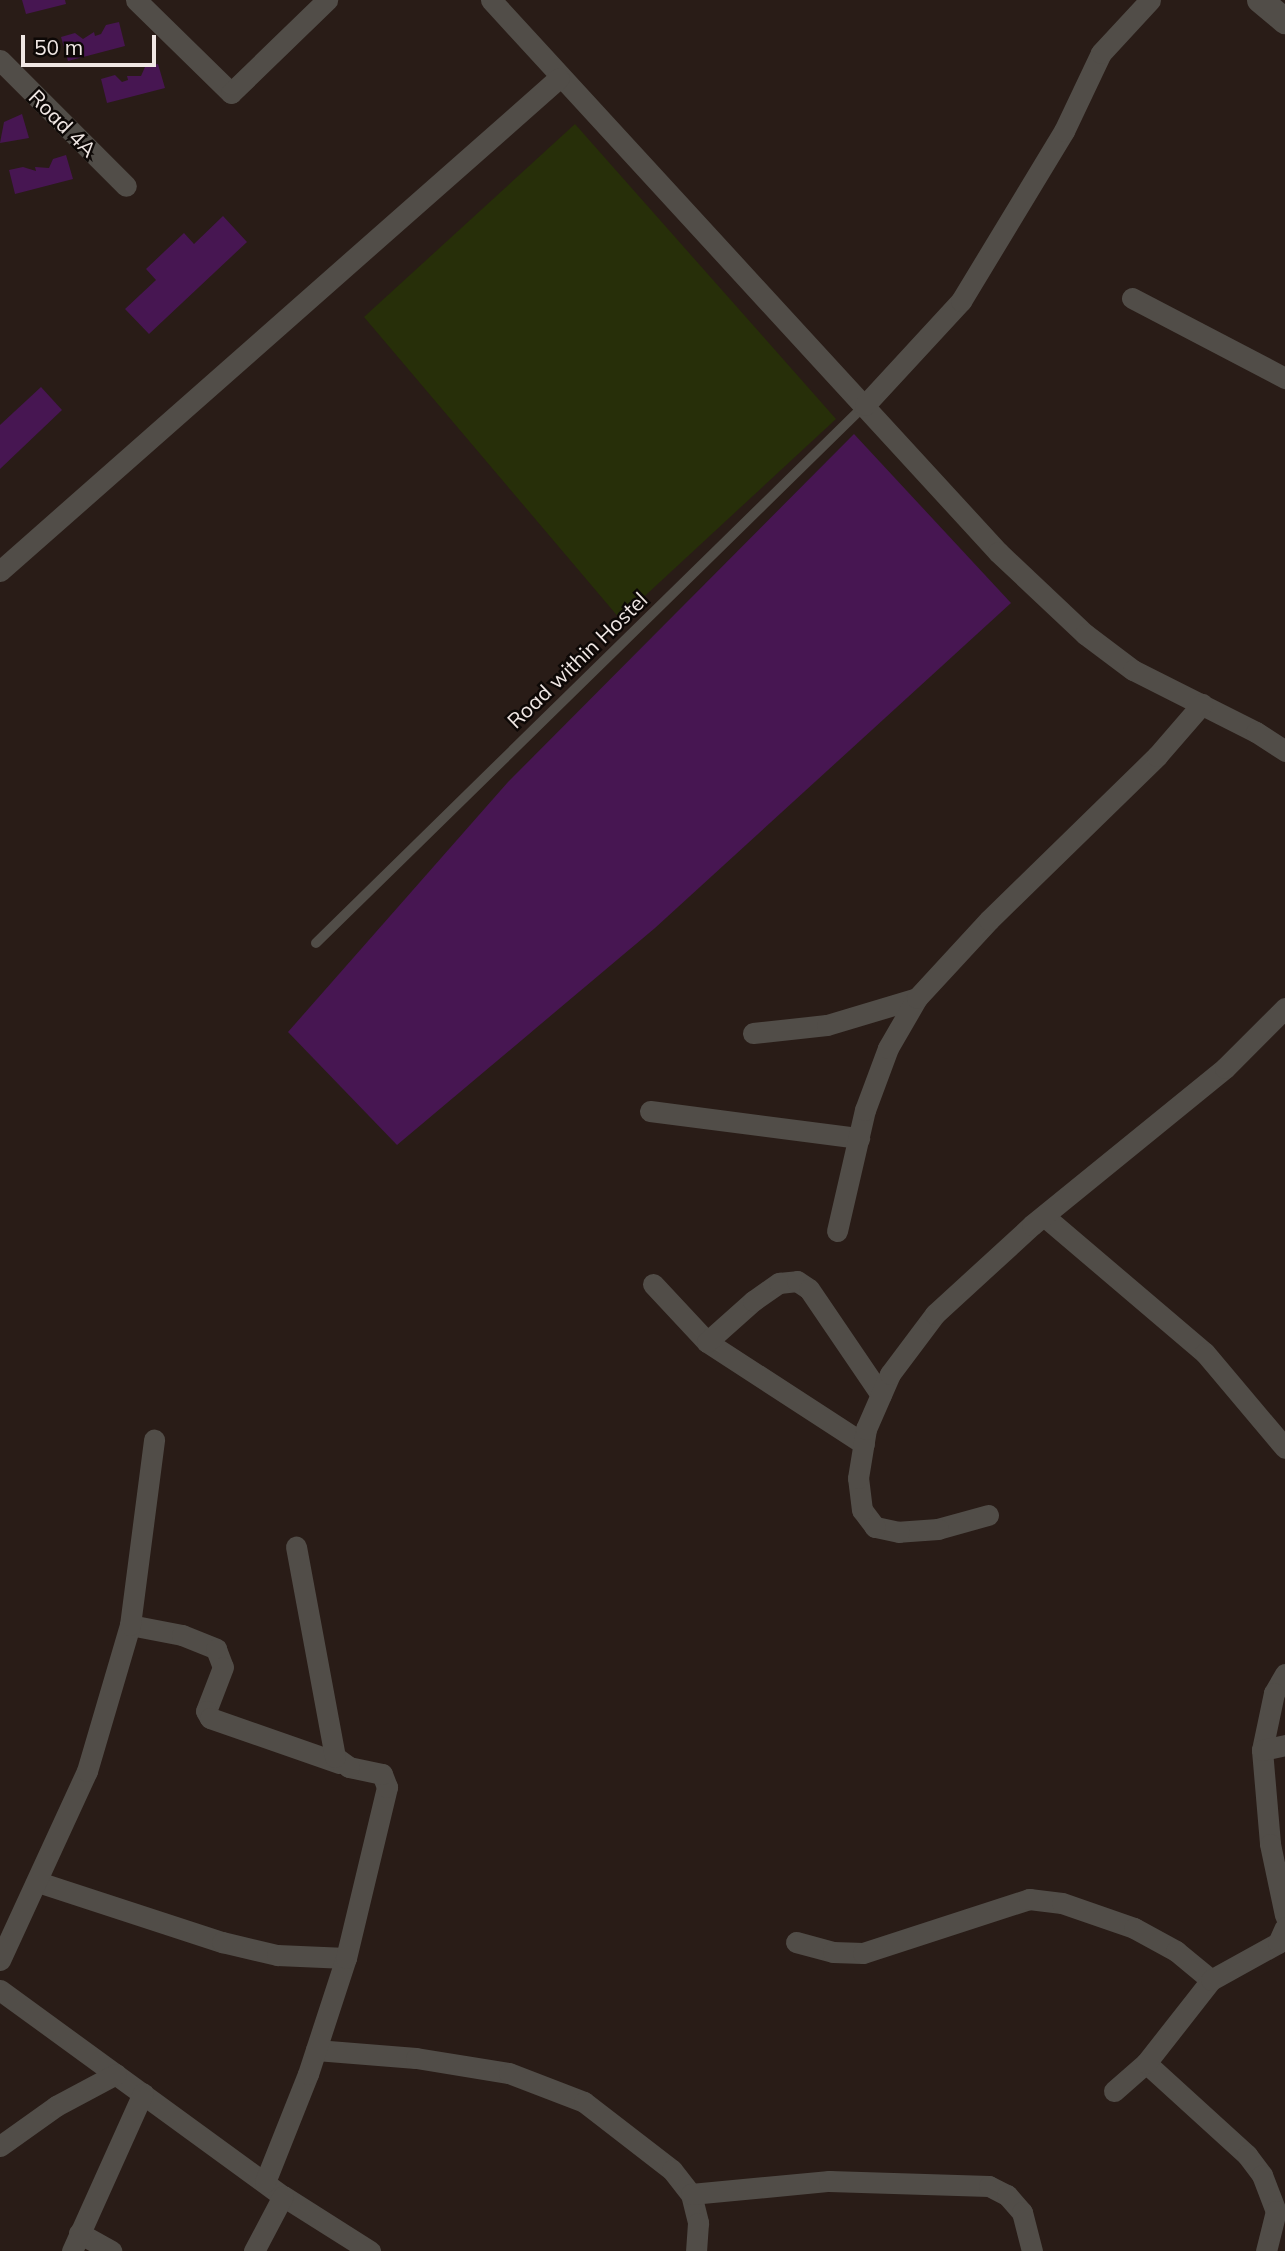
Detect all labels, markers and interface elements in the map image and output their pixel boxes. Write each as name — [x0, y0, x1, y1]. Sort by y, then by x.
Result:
scale bar — [24, 21, 159, 65]
text: 50 m — [34, 34, 83, 60]
street label: Road 4A — [24, 84, 102, 162]
street label: Road within Hostel — [502, 587, 652, 733]

